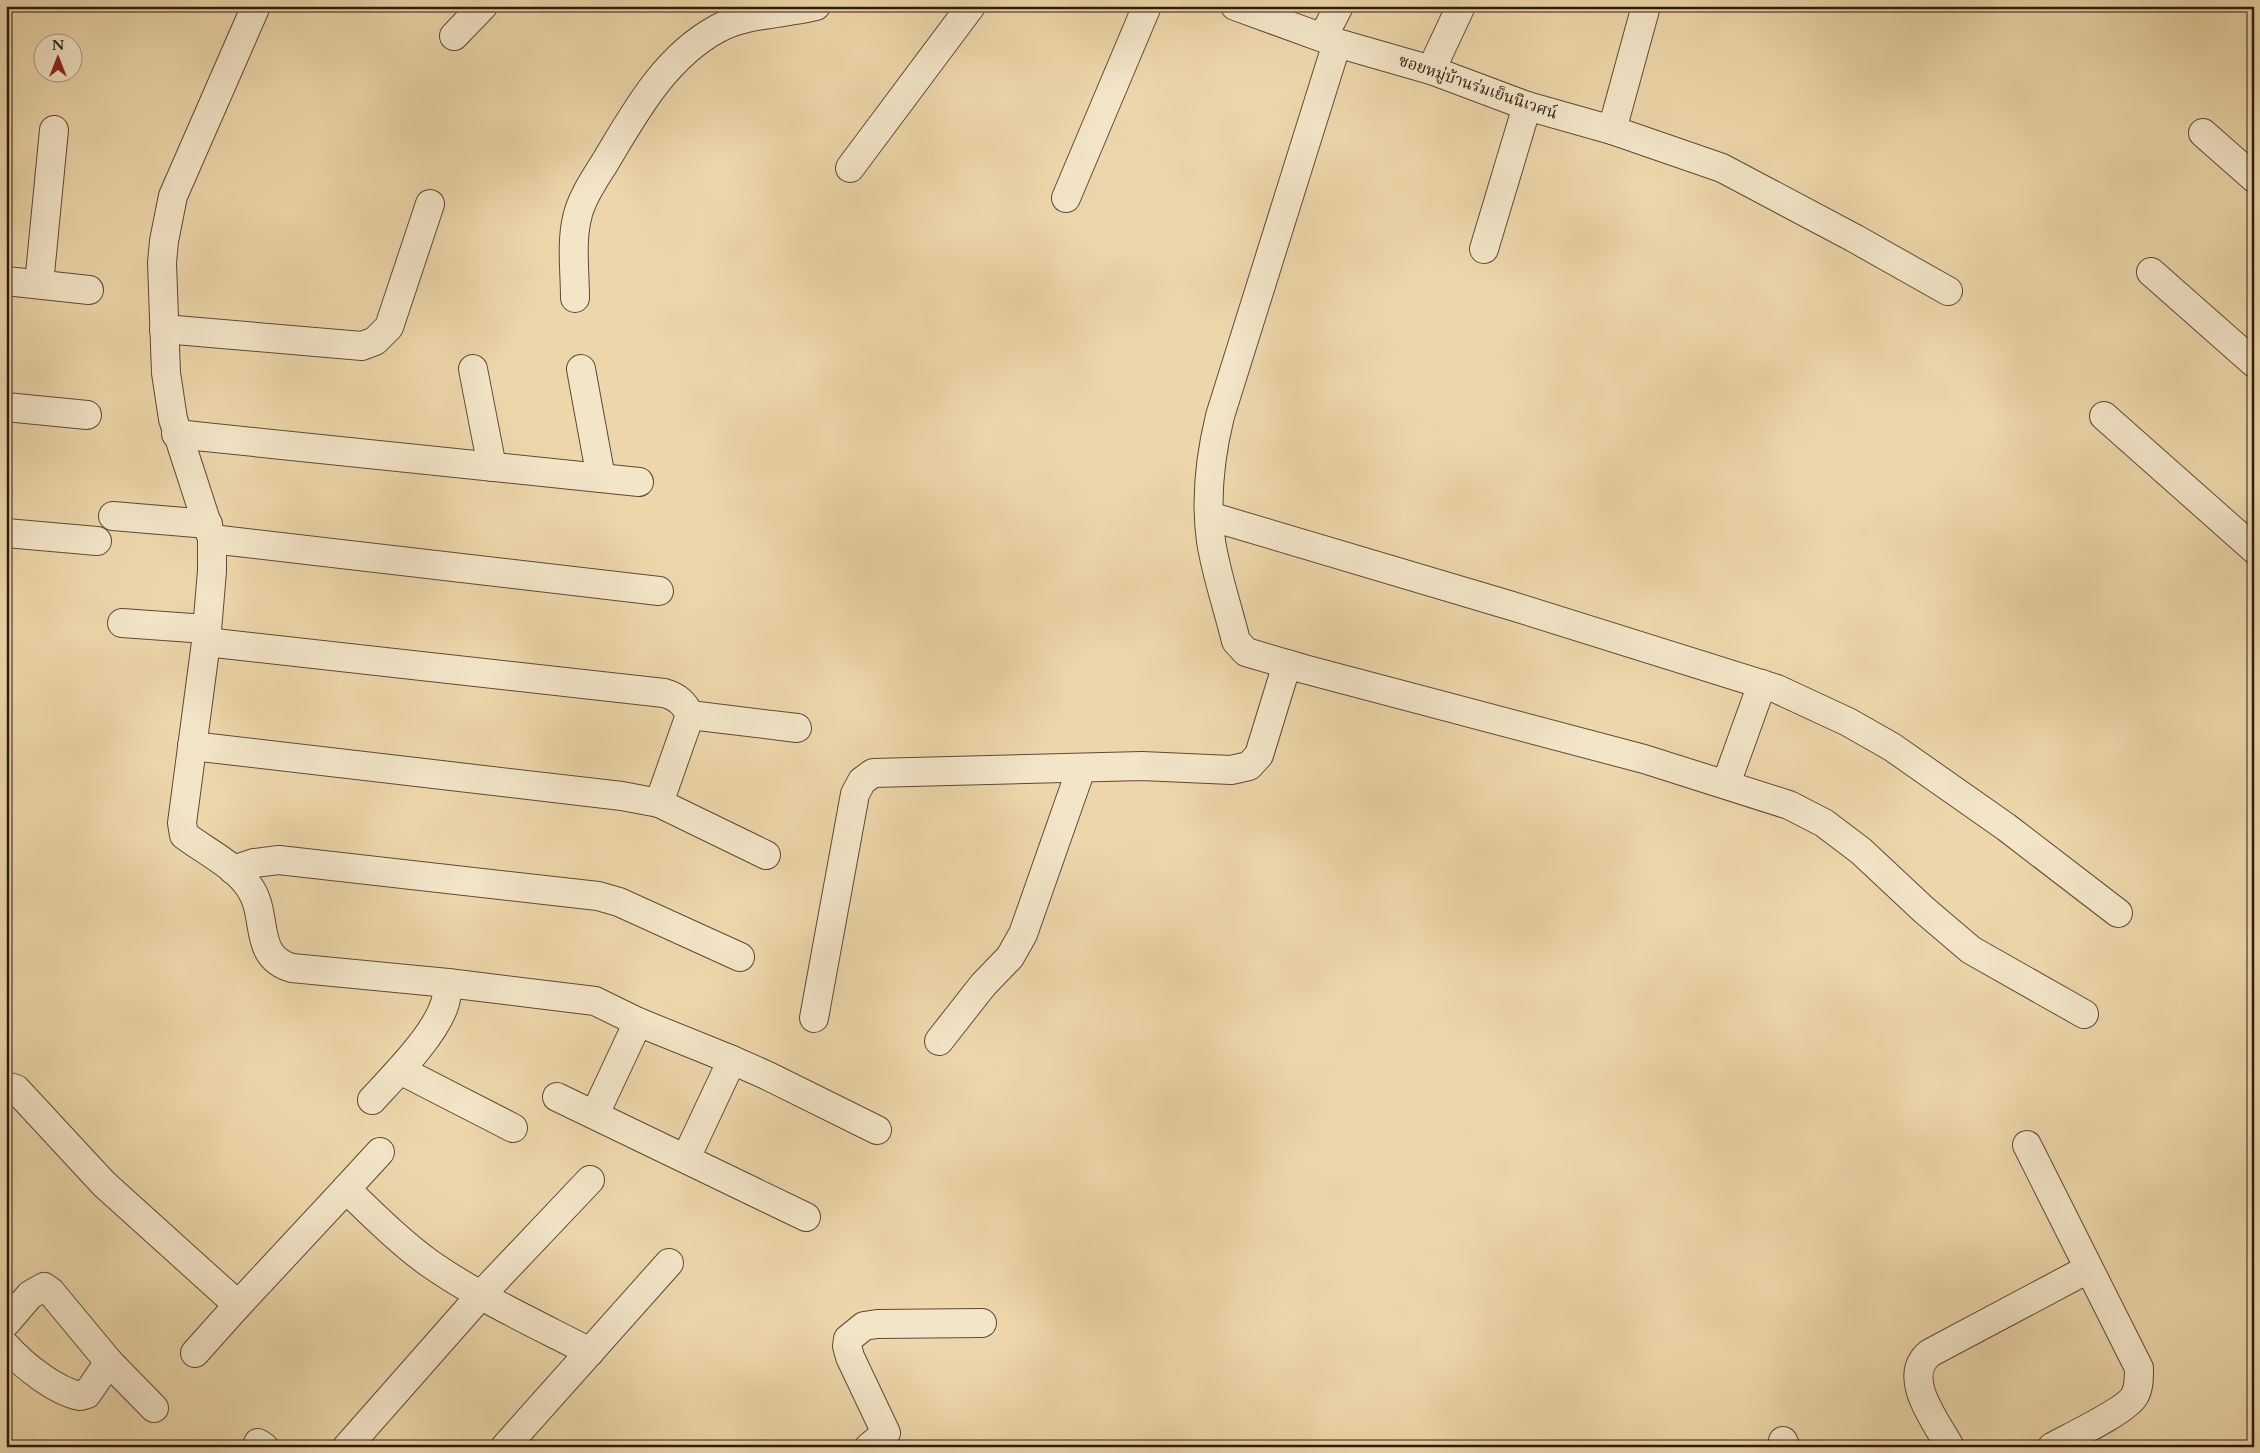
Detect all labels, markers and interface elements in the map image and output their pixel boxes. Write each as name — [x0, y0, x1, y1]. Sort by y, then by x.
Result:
north arrow — [32, 32, 82, 82]
text: N — [52, 36, 64, 55]
street label: ซอยหมู่บ้านร่มเย็นนิเวศน์ — [1396, 49, 1560, 125]

